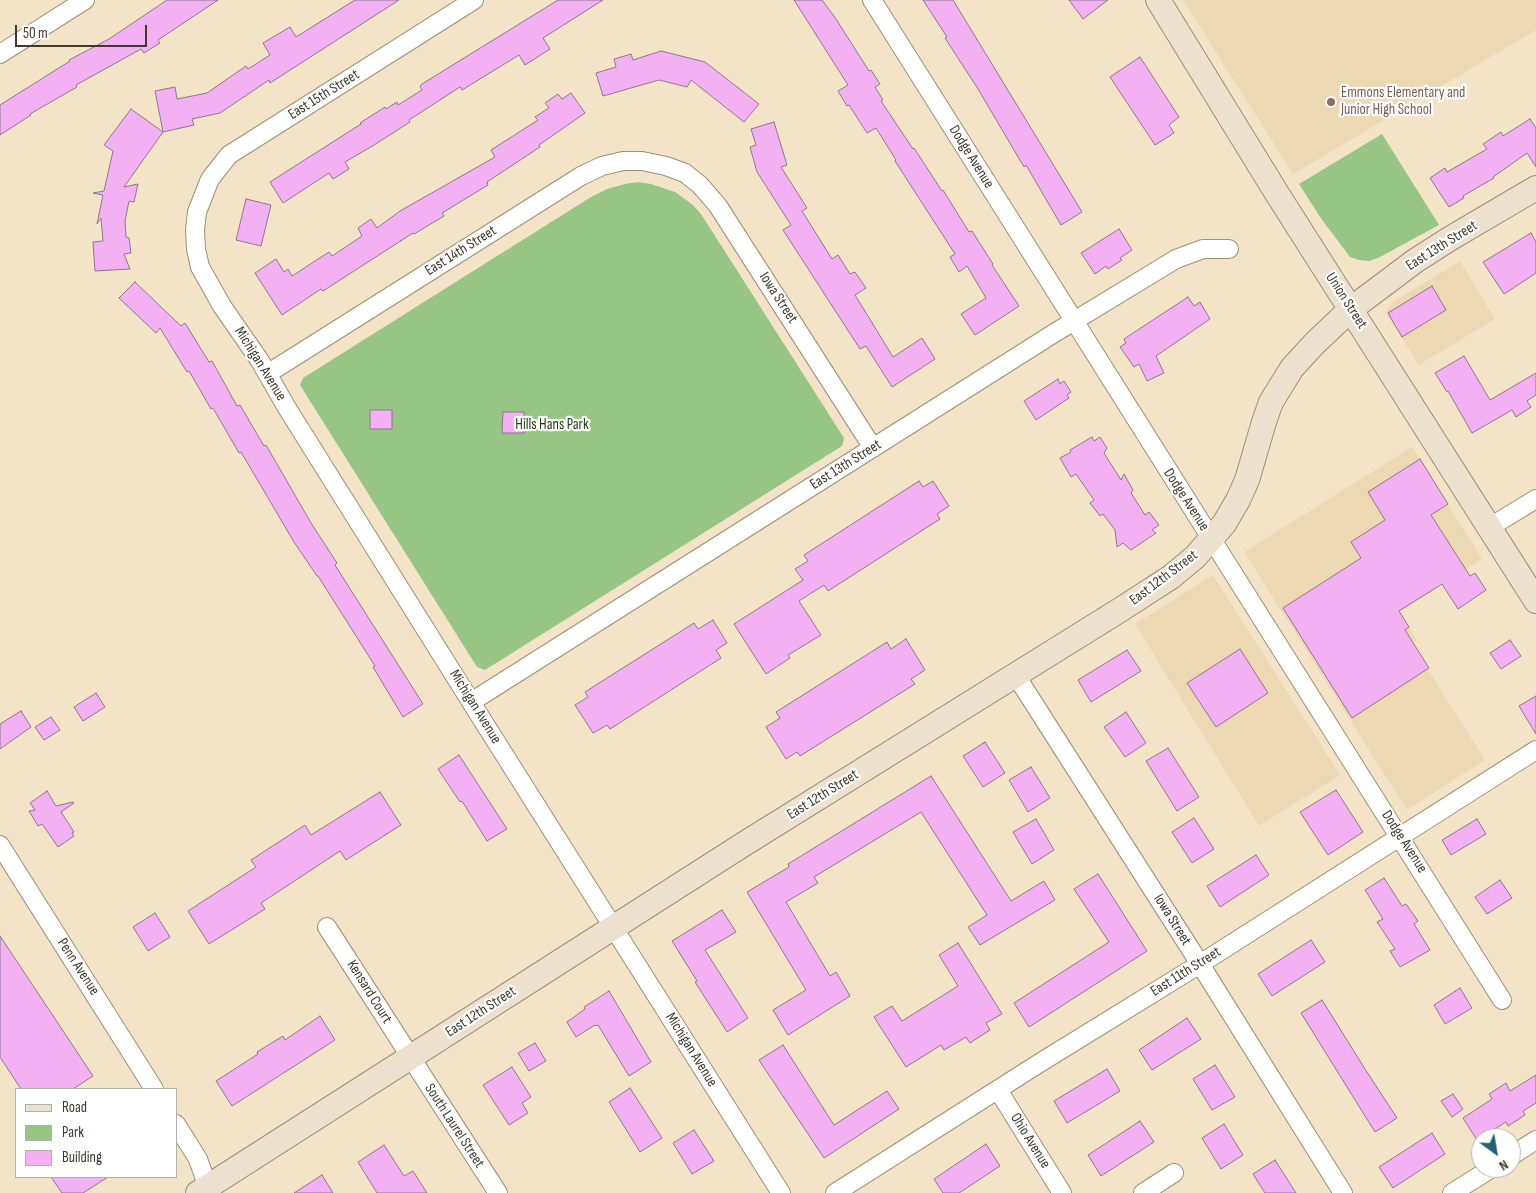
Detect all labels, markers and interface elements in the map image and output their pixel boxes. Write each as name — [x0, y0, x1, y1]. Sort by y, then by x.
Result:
scale bar — [18, 15, 150, 47]
text: 50 m — [23, 24, 48, 43]
street label: East 15th Street — [285, 66, 363, 124]
place label: Emmons Elementary and Junior High School — [1341, 84, 1465, 119]
marker: Emmons Elementary and Junior High School — [1325, 96, 1337, 108]
street label: Dodge Avenue — [945, 122, 997, 192]
street label: East 13th Street — [1403, 217, 1481, 275]
street label: East 14th Street — [422, 222, 500, 280]
street label: Iowa Street — [755, 269, 801, 327]
street label: Union Street — [1321, 270, 1371, 332]
street label: Michigan Avenue — [230, 324, 290, 404]
park label: Hills Hans Park — [515, 416, 589, 434]
street label: East 13th Street — [807, 436, 885, 494]
street label: Dodge Avenue — [1159, 465, 1213, 535]
street label: East 12th Street — [1126, 547, 1202, 609]
street label: Michigan Avenue — [445, 667, 505, 747]
street label: East 12th Street — [784, 766, 862, 824]
street label: Dodge Avenue — [1377, 807, 1431, 877]
street label: Iowa Street — [1149, 891, 1195, 949]
street label: Penn Avenue — [53, 935, 103, 999]
street label: East 11th Street — [1148, 943, 1224, 1001]
street label: Kensard Court — [342, 957, 396, 1027]
street label: East 12th Street — [442, 982, 520, 1042]
street label: Michigan Avenue — [661, 1010, 721, 1090]
street label: South Laurel Street — [420, 1081, 488, 1171]
legend — [15, 1088, 178, 1178]
text: Road — [62, 1098, 87, 1117]
street label: Ohio Avenue — [1006, 1110, 1054, 1172]
text: Park — [62, 1123, 84, 1142]
north arrow — [1471, 1128, 1521, 1178]
text: Building — [62, 1148, 102, 1167]
text: N — [1496, 1156, 1511, 1174]

